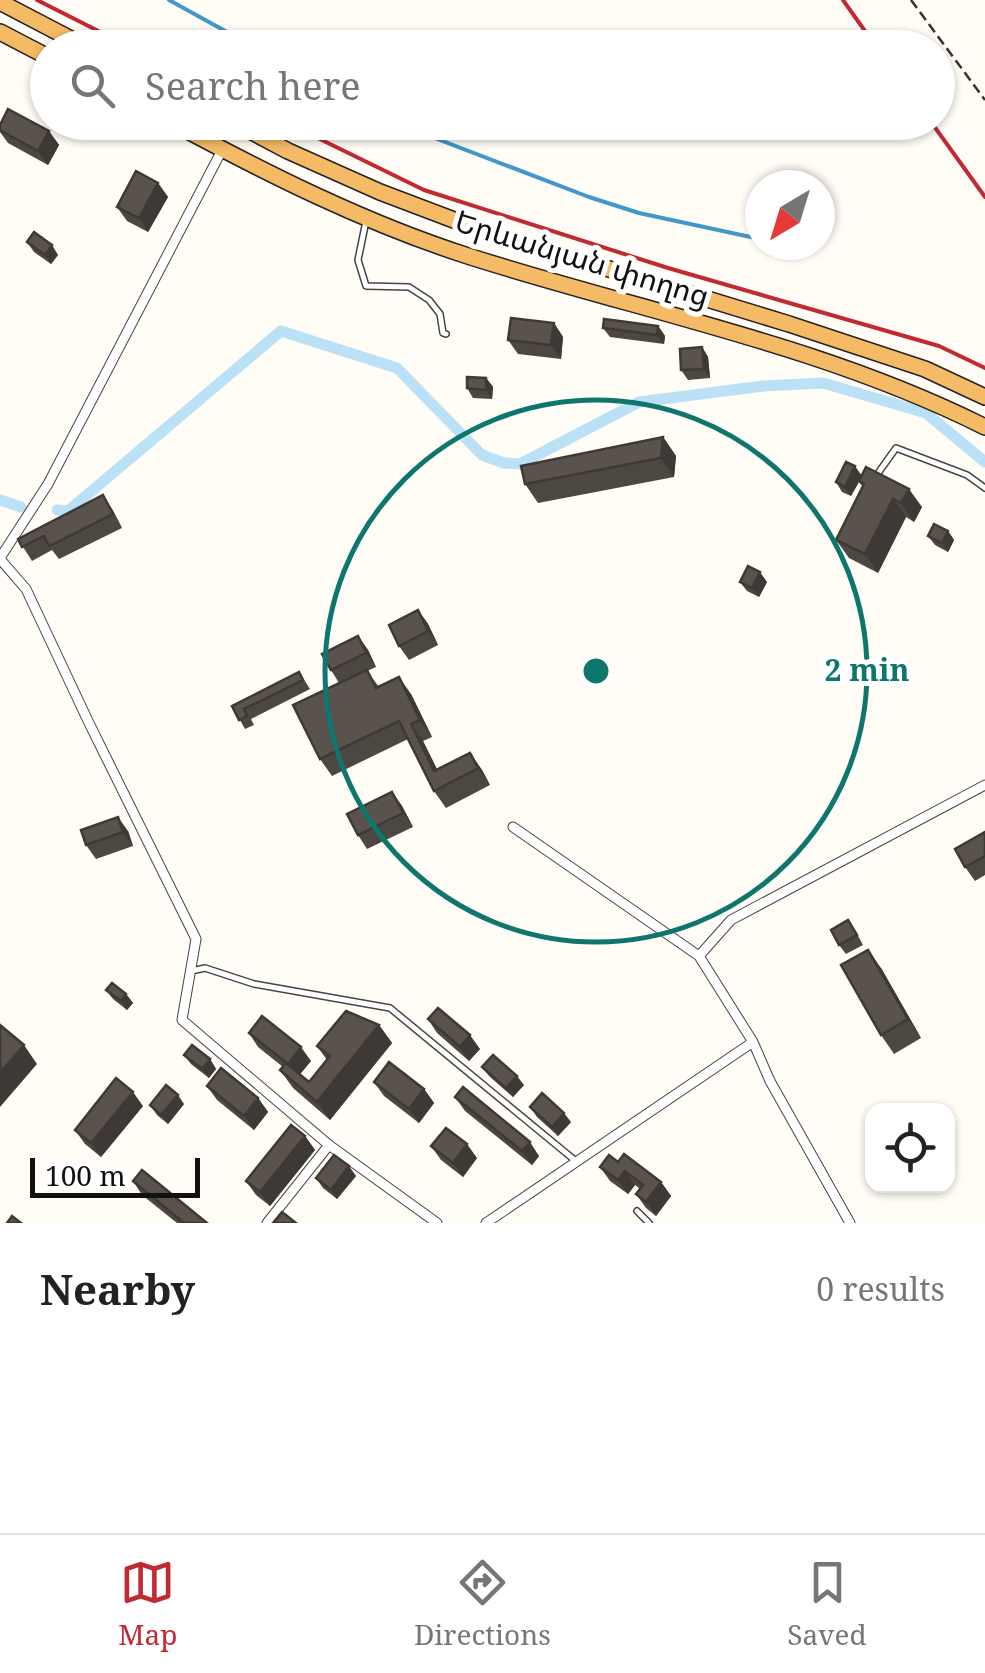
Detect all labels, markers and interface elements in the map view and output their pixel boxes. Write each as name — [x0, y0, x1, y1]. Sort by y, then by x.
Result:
search box — [30, 30, 955, 140]
icon: search — [65, 58, 120, 113]
text: Search here — [145, 59, 361, 111]
north arrow — [745, 170, 835, 260]
street label: Երևանյան փողոց — [450, 199, 714, 316]
text: 2 min — [825, 649, 909, 690]
centre of rings — [578, 653, 614, 689]
map controls — [865, 1103, 955, 1193]
button: locate — [865, 1103, 955, 1193]
scale bar — [30, 1153, 200, 1198]
text: 100 m — [45, 1156, 126, 1194]
text: Nearby — [40, 1260, 195, 1317]
text: 0 results — [816, 1267, 945, 1310]
tab: Map — [118, 1555, 177, 1653]
tab: Directions — [414, 1555, 551, 1653]
tab: Saved — [787, 1555, 867, 1653]

